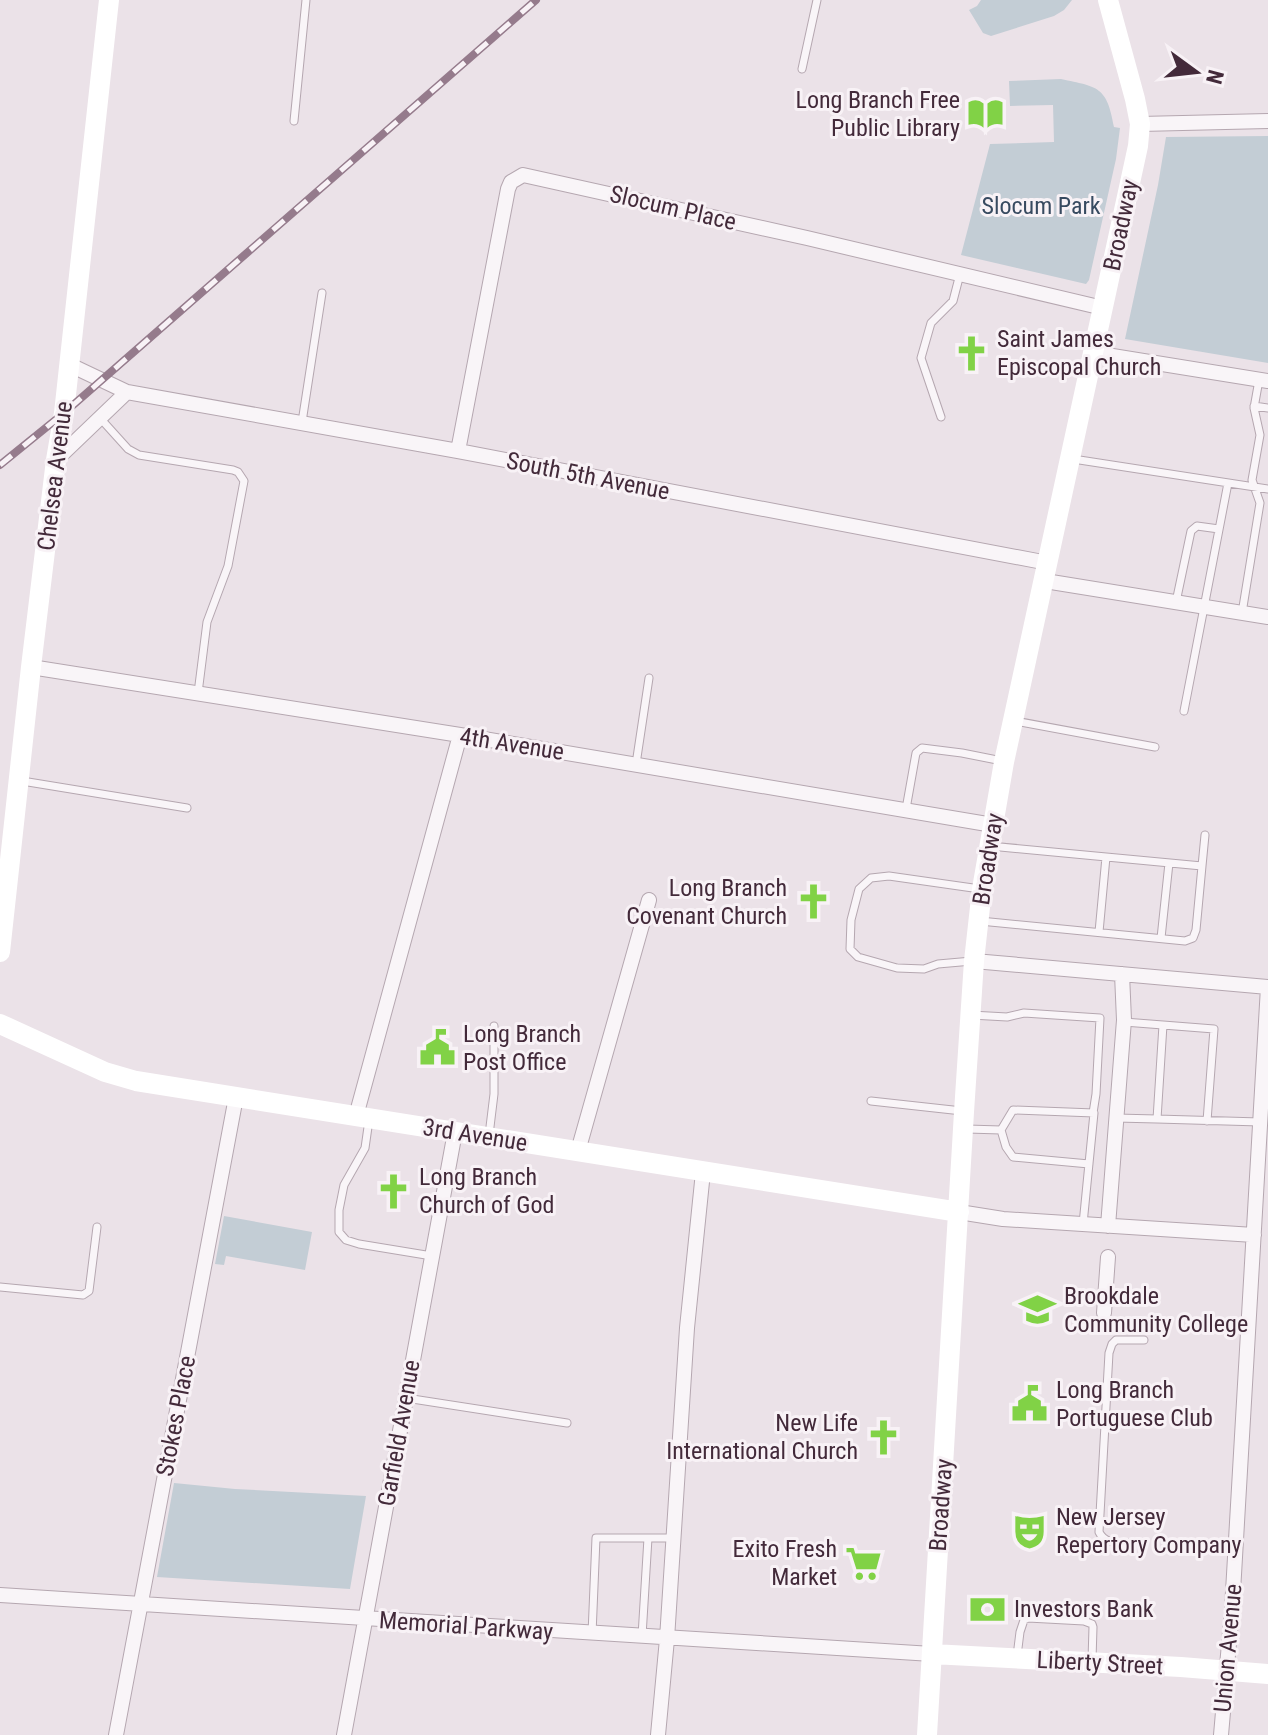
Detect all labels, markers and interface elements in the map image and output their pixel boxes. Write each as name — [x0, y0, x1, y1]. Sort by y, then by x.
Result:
north arrow — [1156, 32, 1236, 112]
text: N — [1201, 67, 1229, 87]
place label: Long Branch Free Public Library — [795, 86, 960, 142]
library icon: Long Branch Free Public Library — [967, 95, 1005, 133]
street label: Broadway — [1098, 177, 1144, 273]
street label: Slocum Place — [607, 180, 739, 236]
park label: Slocum Park — [981, 192, 1101, 220]
place label: Saint James Episcopal Church — [997, 325, 1161, 381]
church icon: Saint James Episcopal Church — [952, 334, 990, 372]
street label: Chelsea Avenue — [32, 400, 78, 552]
street label: South 5th Avenue — [504, 446, 672, 506]
street label: 4th Avenue — [458, 722, 566, 766]
street label: Broadway — [967, 811, 1009, 907]
place label: Long Branch Covenant Church — [626, 874, 787, 930]
church icon: Long Branch Covenant Church — [794, 883, 832, 921]
place label: Long Branch Post Office — [463, 1020, 581, 1076]
public building icon: Long Branch Post Office — [418, 1029, 456, 1067]
street label: 3rd Avenue — [421, 1113, 529, 1157]
place label: Long Branch Church of God — [419, 1163, 554, 1219]
church icon: Long Branch Church of God — [374, 1172, 412, 1210]
place label: Brookdale Community College — [1064, 1282, 1248, 1338]
school or university icon: Brookdale Community College — [1019, 1291, 1057, 1329]
street label: Stokes Place — [151, 1353, 201, 1479]
street label: Garfield Avenue — [372, 1358, 426, 1508]
place label: Long Branch Portuguese Club — [1056, 1376, 1213, 1432]
public building icon: Long Branch Portuguese Club — [1011, 1385, 1049, 1423]
place label: New Life International Church — [666, 1409, 858, 1465]
church icon: New Life International Church — [865, 1418, 903, 1456]
street label: Broadway — [924, 1458, 958, 1552]
place label: New Jersey Repertory Company — [1056, 1503, 1242, 1559]
theatre icon: New Jersey Repertory Company — [1011, 1512, 1049, 1550]
place label: Exito Fresh Market — [732, 1535, 837, 1591]
supermarket icon: Exito Fresh Market — [844, 1544, 882, 1582]
street label: Union Avenue — [1208, 1583, 1248, 1713]
bank icon: Investors Bank — [969, 1590, 1007, 1628]
place label: Investors Bank — [1014, 1595, 1154, 1623]
street label: Memorial Parkway — [378, 1606, 554, 1646]
street label: Liberty Street — [1036, 1646, 1164, 1680]

